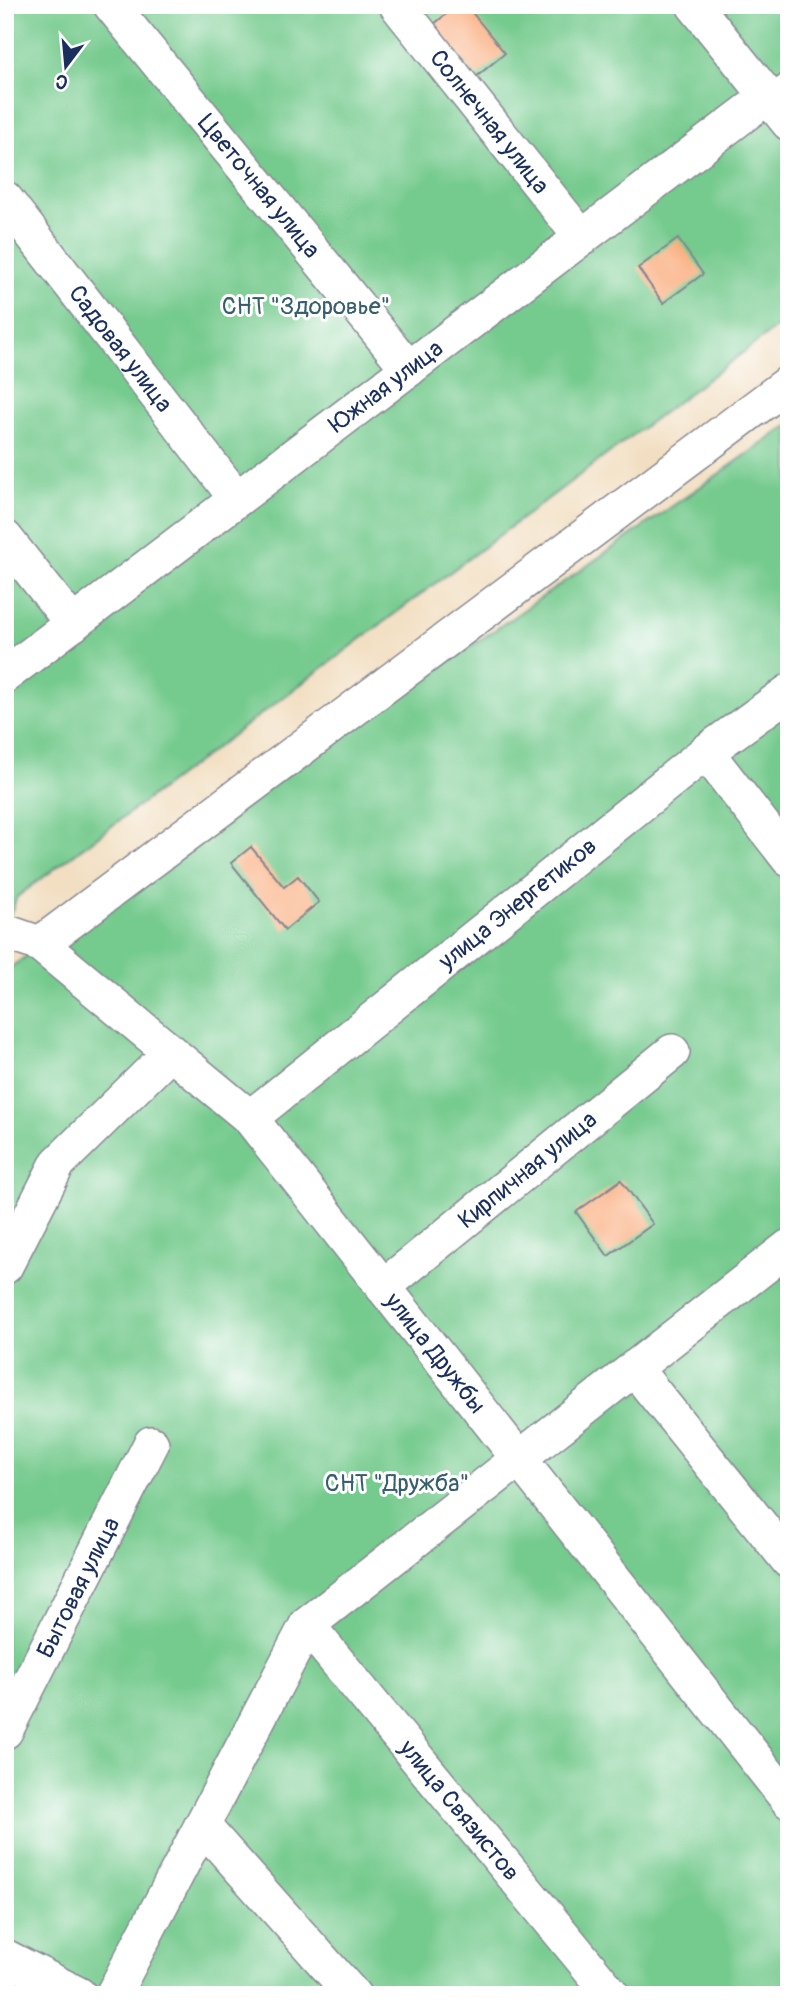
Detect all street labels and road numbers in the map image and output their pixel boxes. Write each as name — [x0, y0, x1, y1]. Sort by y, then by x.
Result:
street label: Солнечная улица — [424, 44, 556, 200]
street label: Цветочная улица — [192, 108, 327, 264]
street label: Садовая улица — [62, 279, 179, 418]
street label: Южная улица — [323, 334, 449, 439]
street label: улица Энергетиков — [432, 831, 602, 976]
street label: Кирпичная улица — [452, 1105, 603, 1235]
street label: улица Дружбы — [378, 1286, 492, 1419]
street label: Бытовая улица — [30, 1512, 126, 1663]
street label: улица Связистов — [393, 1733, 526, 1886]

